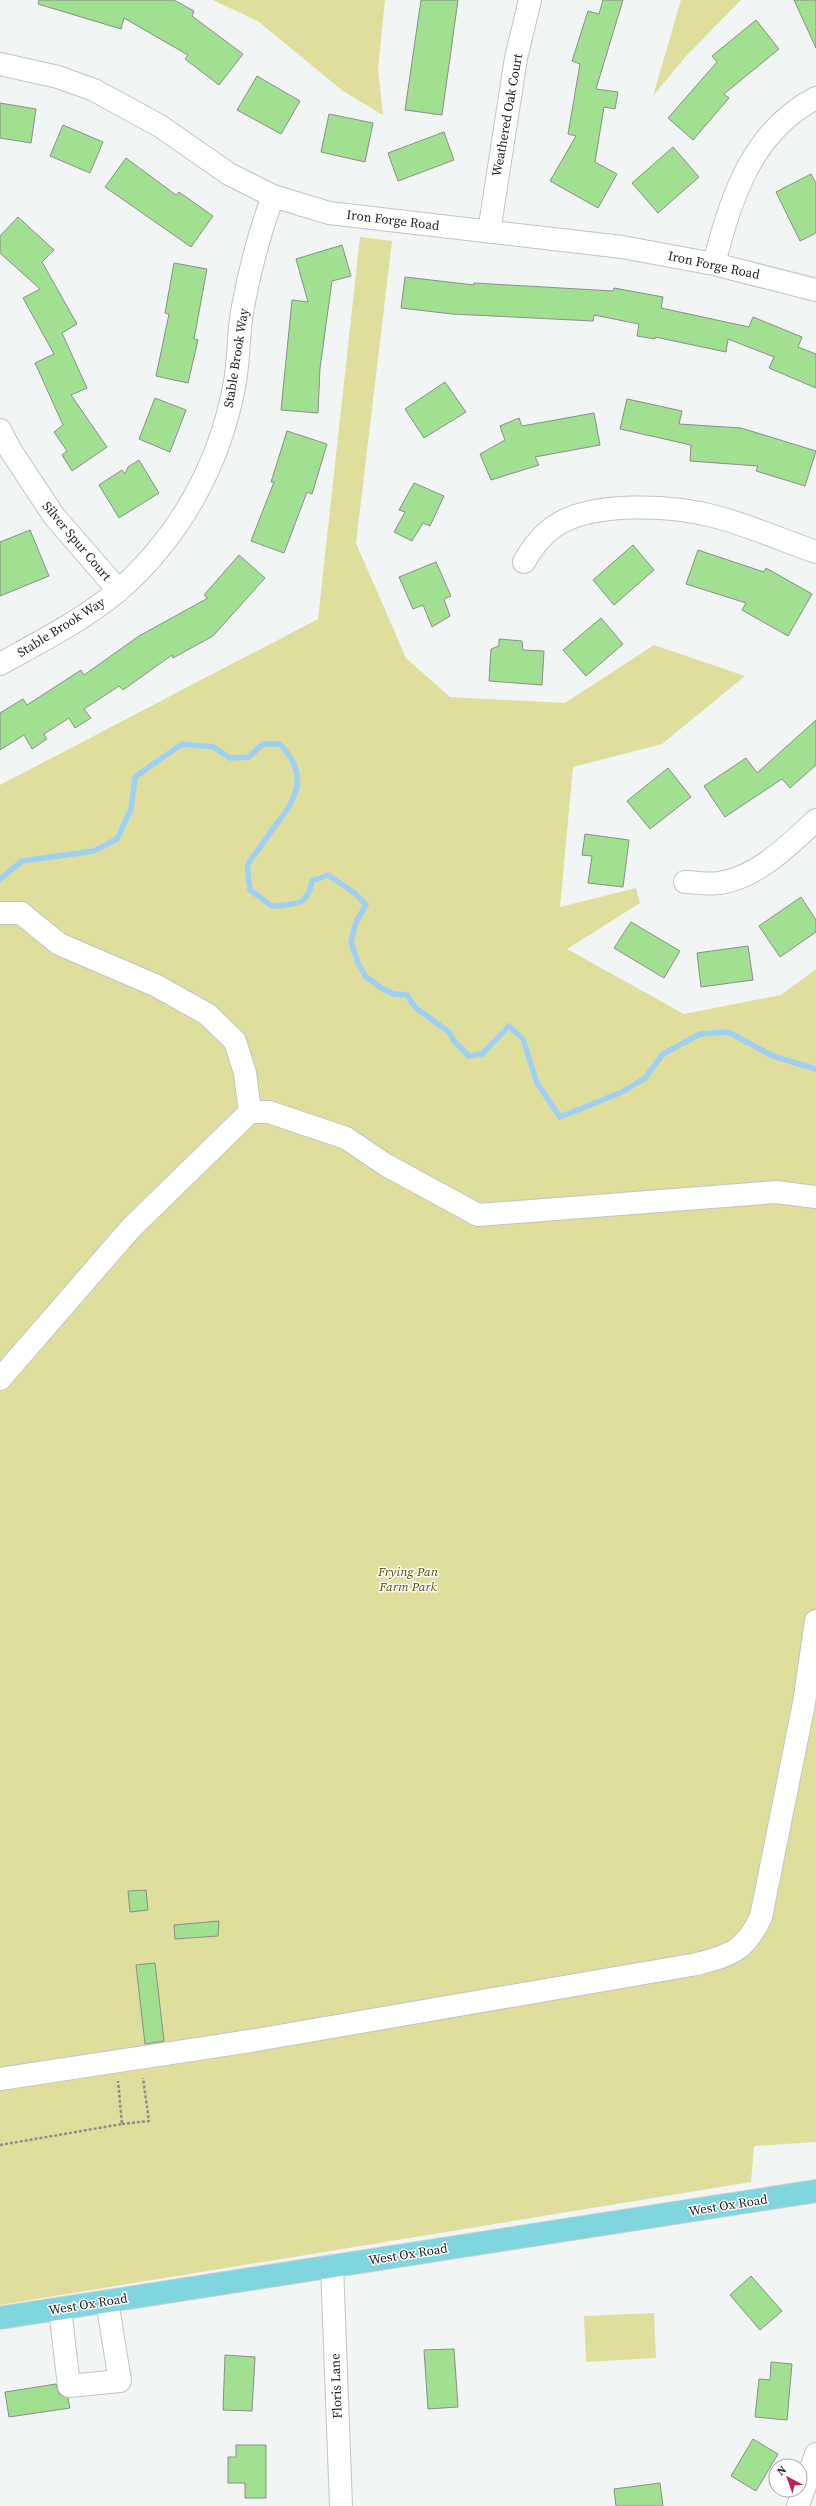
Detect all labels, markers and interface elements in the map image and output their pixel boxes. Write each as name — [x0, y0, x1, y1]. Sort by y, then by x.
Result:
street label: Weathered Oak Court — [488, 51, 526, 178]
street label: Iron Forge Road — [346, 206, 441, 234]
street label: Iron Forge Road — [667, 247, 762, 283]
street label: Stable Brook Way — [220, 307, 252, 409]
street label: Silver Spur Court — [39, 498, 116, 585]
street label: Stable Brook Way — [14, 593, 108, 661]
park label: Frying Pan Farm Park — [377, 1563, 439, 1595]
street label: West Ox Road — [687, 2190, 769, 2220]
street label: West Ox Road — [367, 2239, 449, 2269]
street label: West Ox Road — [47, 2289, 129, 2319]
street label: Floris Lane — [326, 2353, 346, 2419]
north arrow — [768, 2458, 808, 2498]
text: N — [774, 2463, 790, 2479]

